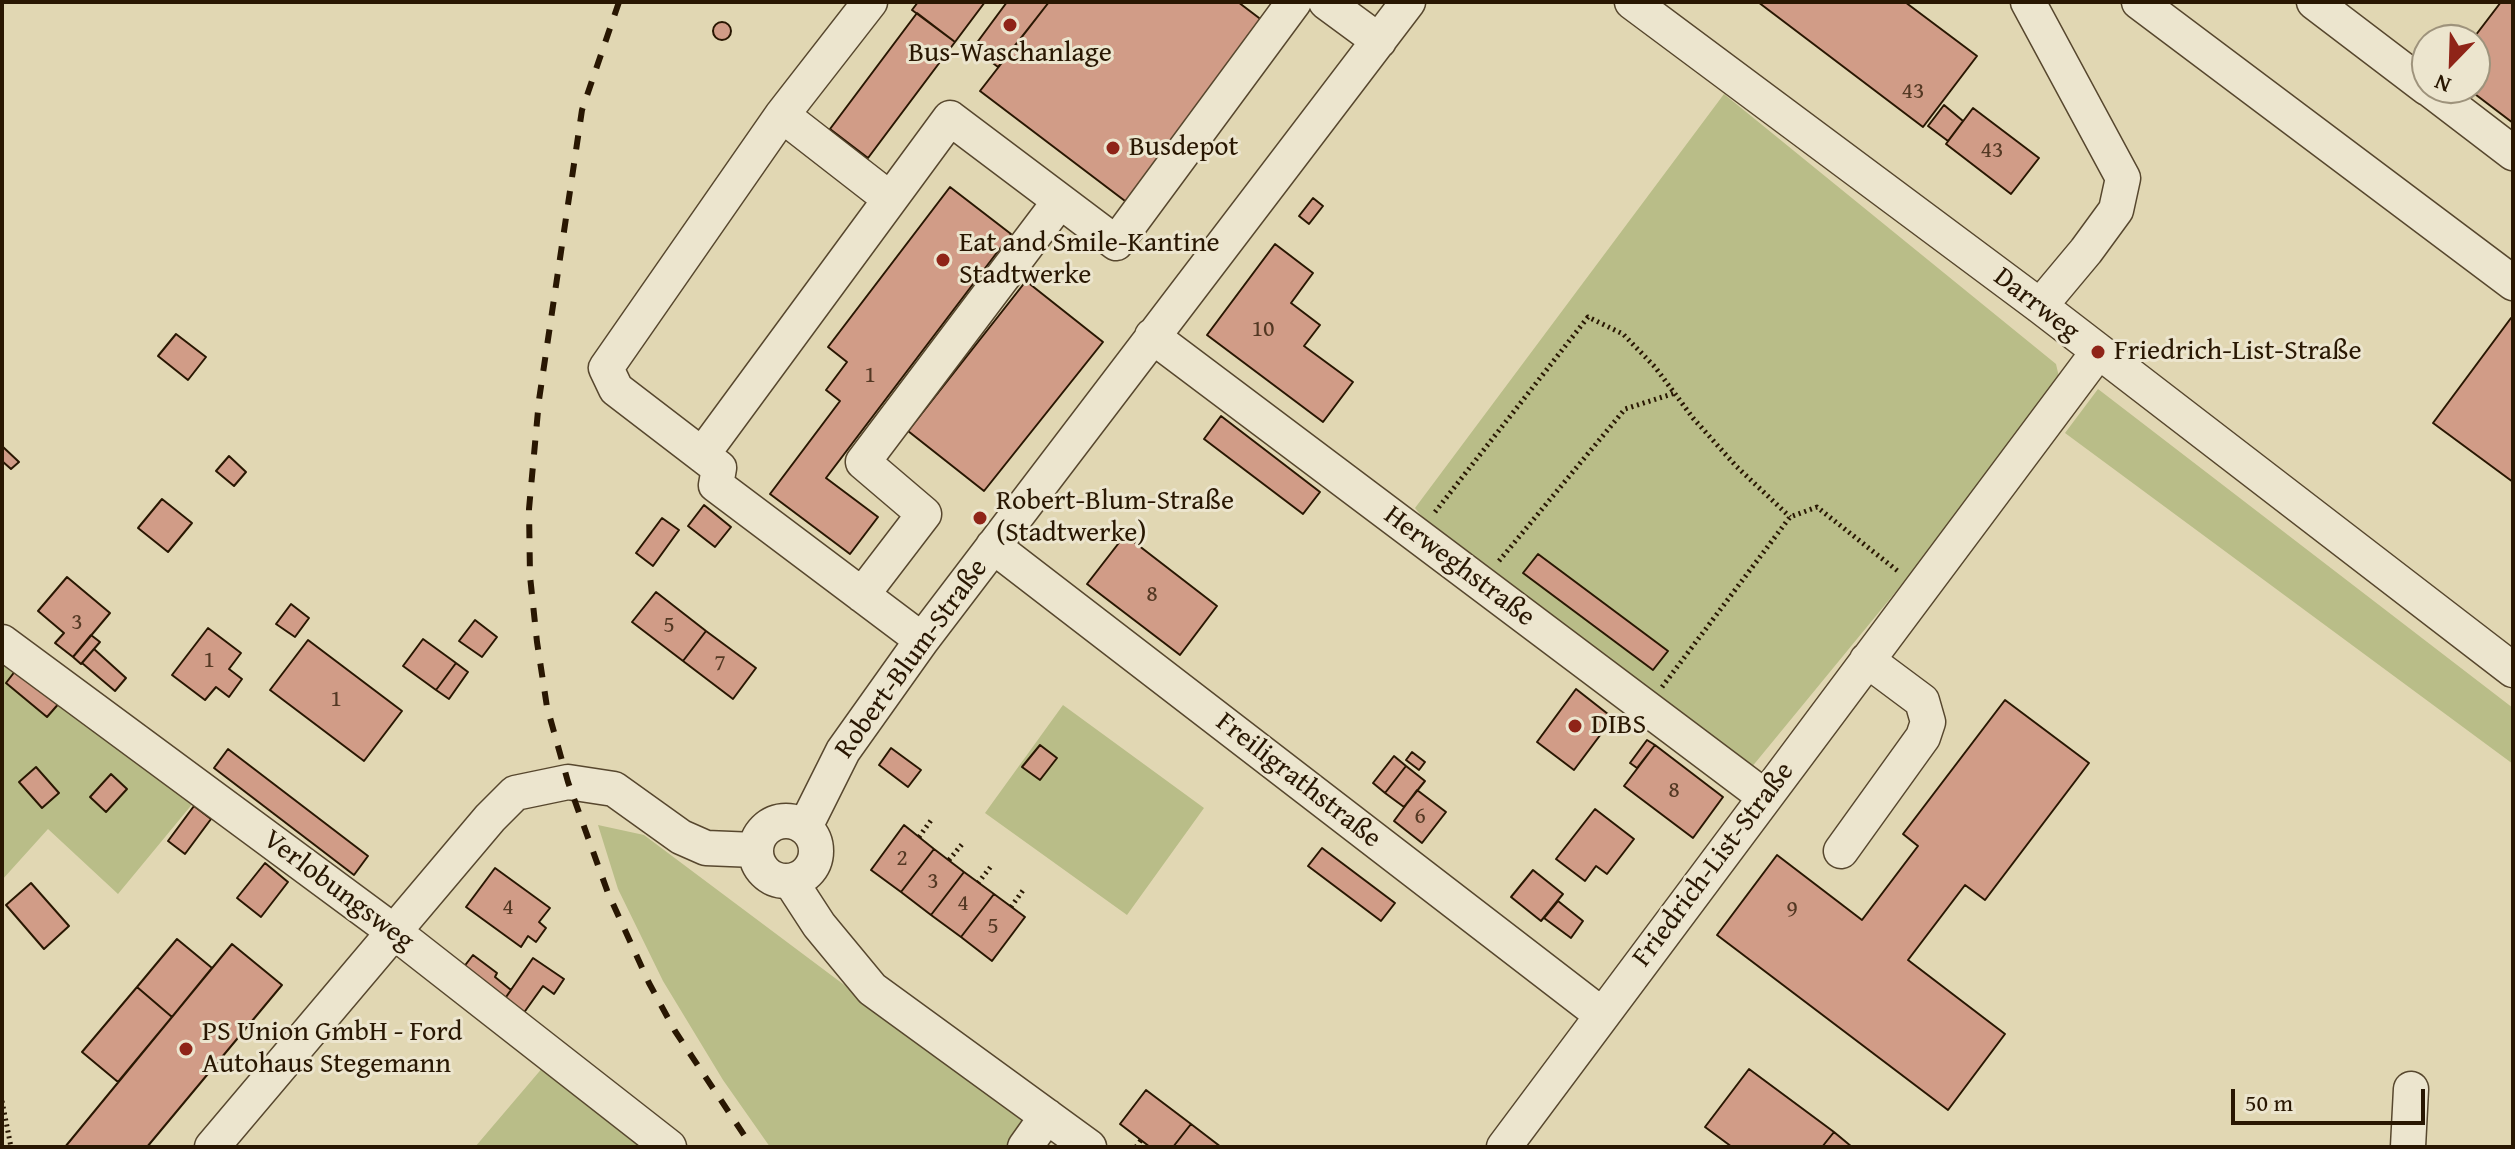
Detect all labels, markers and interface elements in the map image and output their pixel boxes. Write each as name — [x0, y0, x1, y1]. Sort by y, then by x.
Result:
marker: Bus-Waschanlage — [1001, 16, 1019, 34]
north arrow — [2411, 24, 2491, 104]
place label: Bus-Waschanlage — [908, 37, 1112, 71]
text: N — [2429, 67, 2455, 102]
house number: 43 — [1901, 78, 1925, 106]
place label: Busdepot — [1129, 131, 1238, 165]
house number: 43 — [1980, 137, 2004, 165]
marker: Busdepot — [1104, 139, 1122, 157]
place label: Eat and Smile-Kantine Stadtwerke — [959, 227, 1220, 293]
marker: Eat and Smile-Kantine Stadtwerke — [934, 251, 952, 269]
street label: Darrweg — [1986, 261, 2086, 349]
house number: 10 — [1251, 316, 1275, 344]
place label: Friedrich-List-Straße — [2114, 335, 2362, 369]
marker: Friedrich-List-Straße — [2089, 343, 2107, 361]
house number: 1 — [864, 362, 876, 390]
place label: Robert-Blum-Straße (Stadtwerke) — [996, 485, 1234, 551]
street label: Herweghstraße — [1377, 499, 1541, 635]
marker: Robert-Blum-Straße (Stadtwerke) — [971, 509, 989, 527]
street label: Robert-Blum-Straße — [828, 553, 996, 765]
house number: 8 — [1146, 581, 1158, 609]
house number: 3 — [71, 609, 83, 637]
house number: 5 — [663, 612, 675, 640]
house number: 1 — [203, 647, 215, 675]
house number: 7 — [714, 650, 726, 678]
house number: 1 — [330, 686, 342, 714]
street label: Freiligrathstraße — [1209, 706, 1387, 856]
place label: DIBS — [1591, 709, 1646, 743]
marker: DIBS — [1566, 717, 1584, 735]
street label: Friedrich-List-Straße — [1626, 756, 1802, 974]
house number: 8 — [1668, 777, 1680, 805]
house number: 6 — [1414, 803, 1426, 831]
street label: Verlobungsweg — [256, 823, 420, 959]
house number: 2 — [896, 845, 908, 873]
house number: 3 — [927, 868, 939, 896]
house number: 4 — [957, 890, 969, 918]
house number: 4 — [502, 894, 514, 922]
house number: 9 — [1786, 896, 1798, 924]
house number: 5 — [987, 913, 999, 941]
place label: PS Union GmbH - Ford Autohaus Stegemann — [202, 1016, 463, 1082]
marker: PS Union GmbH - Ford Autohaus Stegemann — [177, 1040, 195, 1058]
scale bar — [2235, 1073, 2429, 1123]
text: 50 m — [2245, 1085, 2293, 1120]

